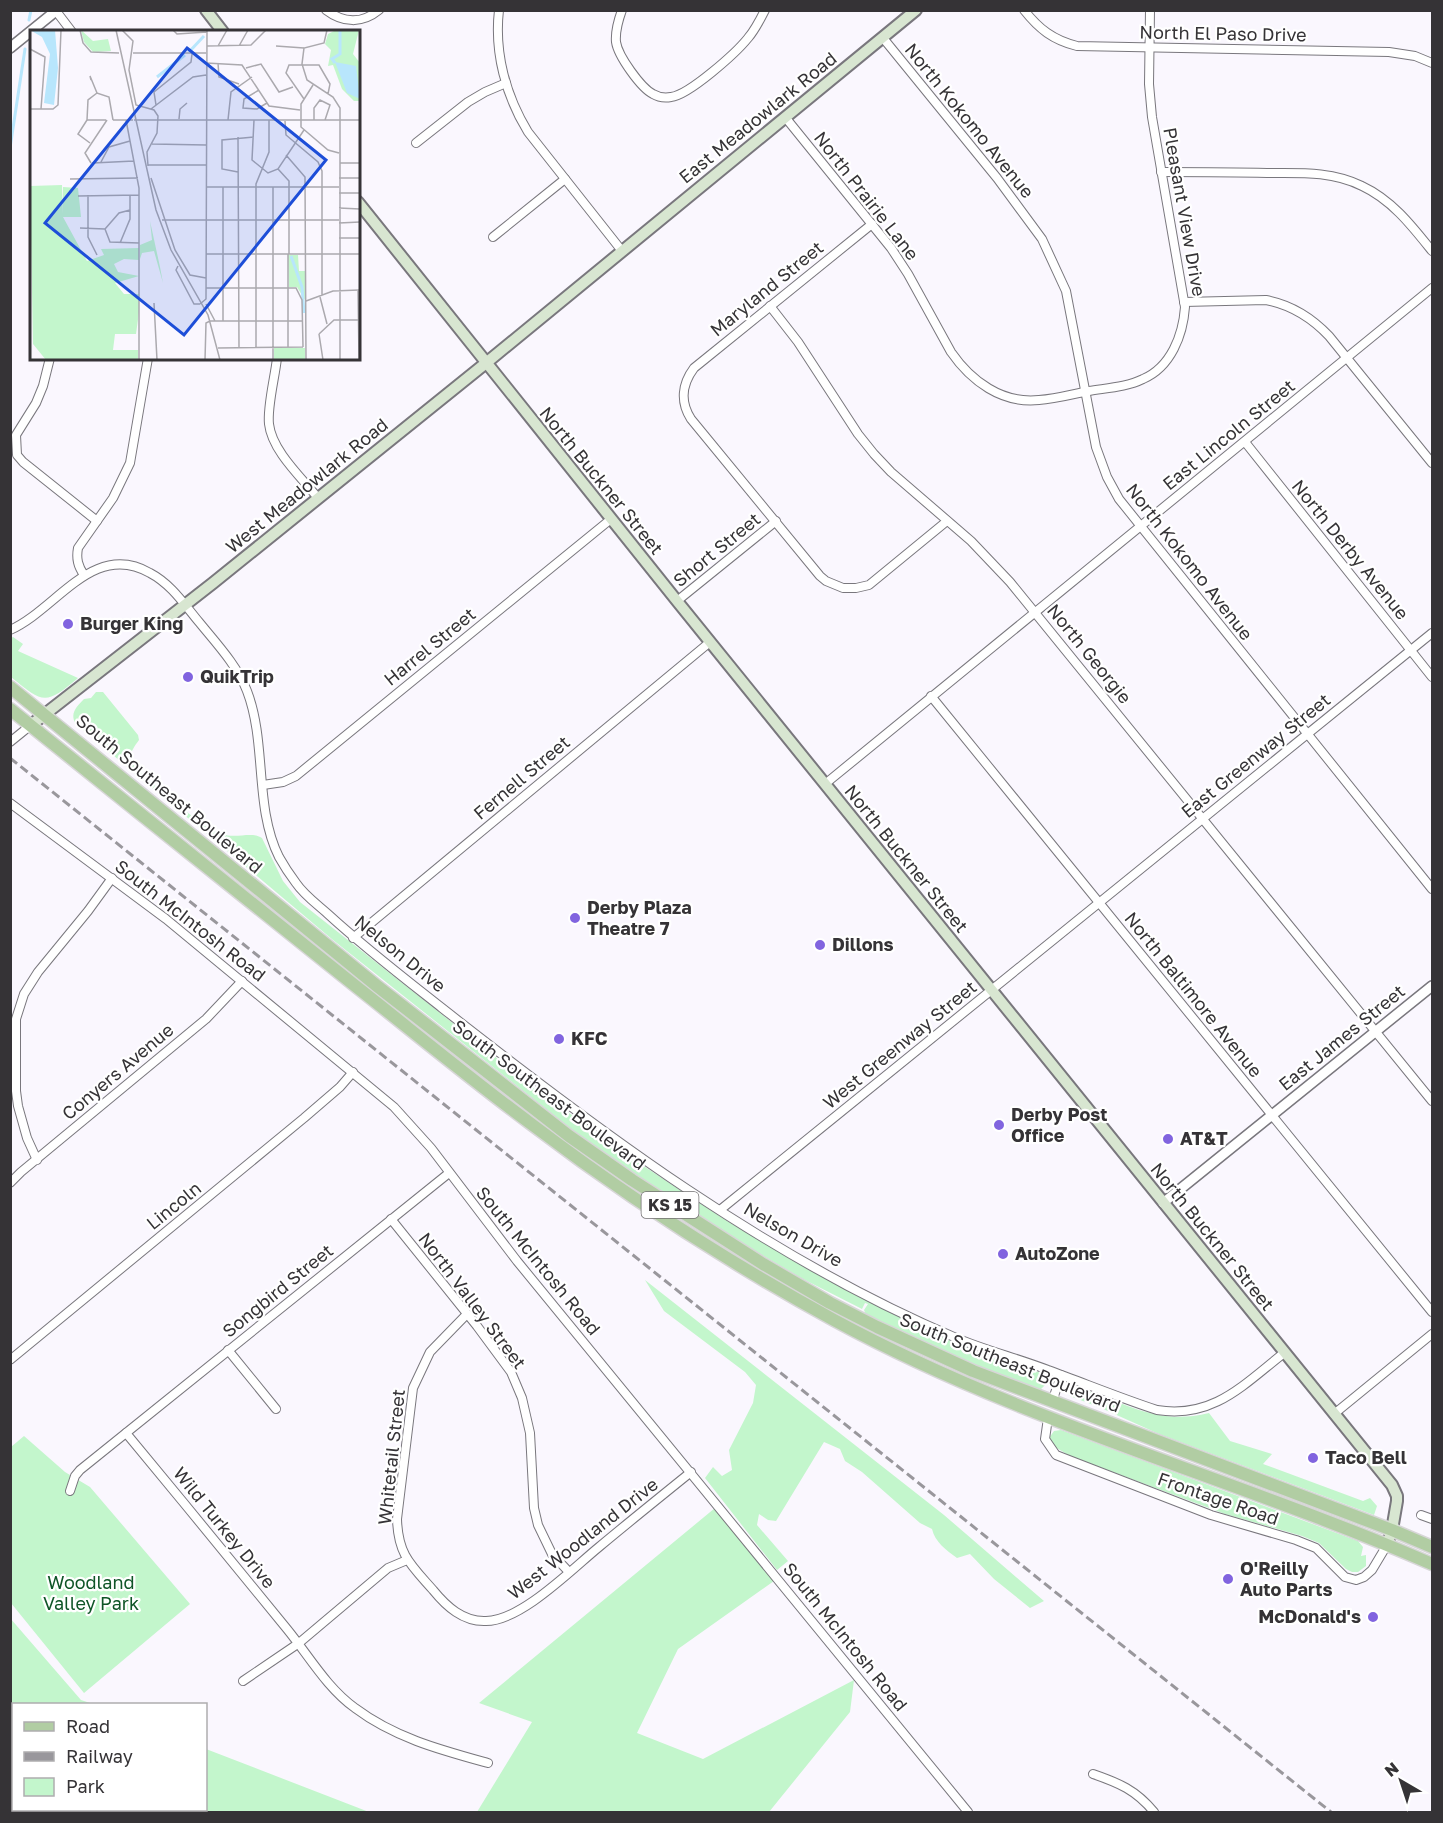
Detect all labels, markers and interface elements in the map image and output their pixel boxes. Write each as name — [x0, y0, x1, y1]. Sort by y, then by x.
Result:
street label: North El Paso Drive — [1139, 21, 1307, 45]
inset map — [30, 30, 360, 360]
street label: North Kokomo Avenue — [901, 39, 1039, 202]
street label: East Meadowlark Road — [674, 47, 841, 188]
street label: Pleasant View Drive — [1159, 126, 1211, 298]
street label: North Prairie Lane — [810, 127, 924, 264]
street label: Maryland Street — [705, 236, 827, 341]
street label: East Lincoln Street — [1158, 374, 1299, 494]
street label: North Buckner Street — [535, 402, 668, 559]
street label: West Meadowlark Road — [221, 413, 392, 557]
street label: North Derby Avenue — [1288, 475, 1414, 624]
street label: North Kokomo Avenue — [1122, 479, 1258, 644]
street label: Short Street — [668, 507, 764, 591]
street label: North Georgie — [1043, 599, 1137, 708]
street label: Harrel Street — [379, 603, 480, 690]
place label: Burger King — [80, 612, 183, 634]
marker: Burger King — [61, 617, 75, 631]
place label: QuikTrip — [200, 665, 274, 687]
marker: QuikTrip — [181, 670, 195, 684]
street label: East Greenway Street — [1176, 688, 1334, 822]
street label: South Southeast Boulevard — [72, 709, 267, 878]
street label: Fernell Street — [469, 731, 574, 824]
street label: North Buckner Street — [840, 780, 973, 937]
street label: South McIntosh Road — [111, 855, 270, 986]
place label: Derby Plaza Theatre 7 — [587, 896, 692, 939]
street label: North Baltimore Avenue — [1120, 907, 1267, 1081]
street label: Nelson Drive — [351, 910, 450, 997]
marker: Derby Plaza Theatre 7 — [568, 911, 582, 925]
place label: Dillons — [832, 933, 894, 955]
marker: Dillons — [813, 938, 827, 952]
street label: West Greenway Street — [818, 975, 981, 1113]
street label: East James Street — [1274, 980, 1409, 1095]
street label: South Southeast Boulevard — [449, 1014, 651, 1174]
street label: Conyers Avenue — [57, 1018, 177, 1124]
place label: KFC — [571, 1027, 608, 1049]
marker: KFC — [552, 1032, 566, 1046]
place label: Derby Post Office — [1011, 1103, 1107, 1146]
marker: Derby Post Office — [992, 1118, 1006, 1132]
place label: AT&T — [1180, 1127, 1228, 1149]
marker: AT&T — [1161, 1132, 1175, 1146]
street label: North Buckner Street — [1146, 1158, 1279, 1315]
street label: Lincoln — [142, 1177, 205, 1234]
street label: South McIntosh Road — [472, 1182, 606, 1339]
road number: KS 15 — [642, 1192, 698, 1218]
street label: Nelson Drive — [740, 1197, 847, 1271]
street label: North Valley Street — [414, 1228, 531, 1373]
street label: Songbird Street — [218, 1239, 337, 1342]
place label: AutoZone — [1015, 1242, 1100, 1264]
marker: AutoZone — [996, 1247, 1010, 1261]
street label: South Southeast Boulevard — [897, 1308, 1124, 1417]
street label: Whitetail Street — [373, 1388, 409, 1526]
place label: Taco Bell — [1325, 1446, 1407, 1468]
marker: Taco Bell — [1306, 1451, 1320, 1465]
street label: Wild Turkey Drive — [169, 1462, 280, 1592]
street label: Frontage Road — [1155, 1467, 1282, 1529]
street label: West Woodland Drive — [503, 1473, 662, 1604]
place label: O'Reilly Auto Parts — [1240, 1557, 1333, 1600]
street label: South McIntosh Road — [779, 1558, 913, 1715]
park label: Woodland Valley Park — [43, 1571, 139, 1614]
marker: O'Reilly Auto Parts — [1221, 1572, 1235, 1586]
place label: McDonald's — [1258, 1605, 1361, 1627]
marker: McDonald's — [1366, 1610, 1380, 1624]
legend — [12, 1703, 207, 1811]
text: Road — [66, 1715, 110, 1737]
text: Railway — [66, 1745, 133, 1767]
north arrow — [1371, 1751, 1431, 1811]
text: N — [1381, 1758, 1403, 1781]
text: Park — [66, 1775, 105, 1797]

